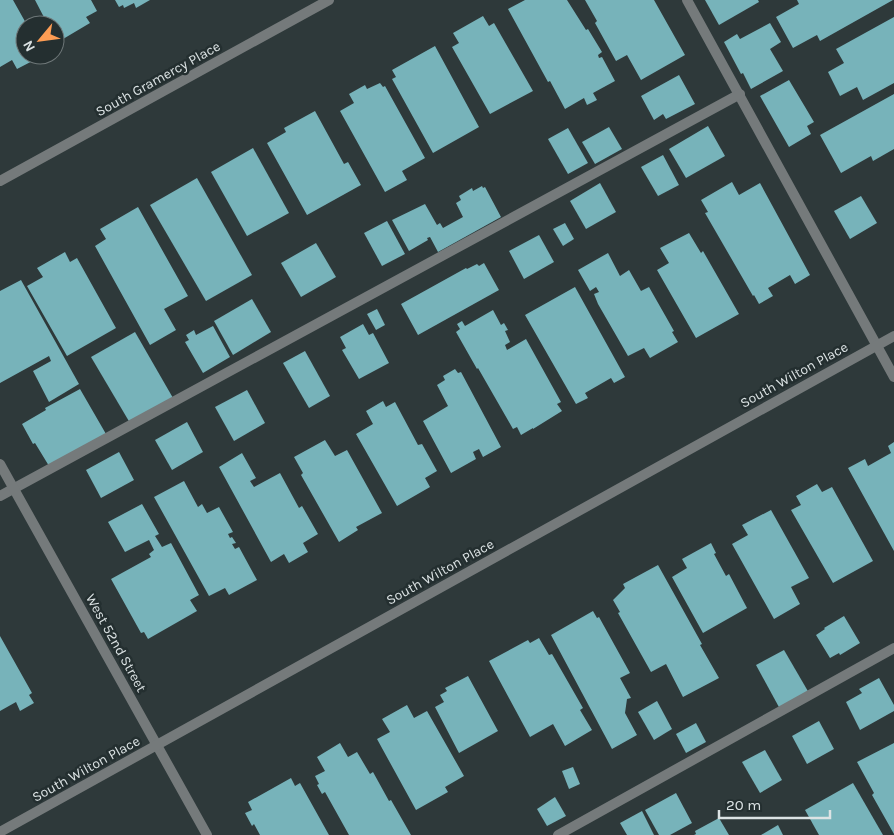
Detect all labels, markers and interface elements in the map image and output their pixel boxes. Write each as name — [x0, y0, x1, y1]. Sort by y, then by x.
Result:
north arrow — [15, 15, 65, 65]
text: N — [19, 38, 39, 55]
street label: South Gramercy Place — [93, 38, 223, 120]
street label: South Wilton Place — [737, 338, 851, 412]
street label: South Wilton Place — [383, 535, 497, 609]
street label: West 52nd Street — [82, 591, 150, 695]
street label: South Wilton Place — [29, 732, 143, 806]
scale bar — [719, 788, 830, 820]
text: 20 m — [726, 796, 761, 814]

